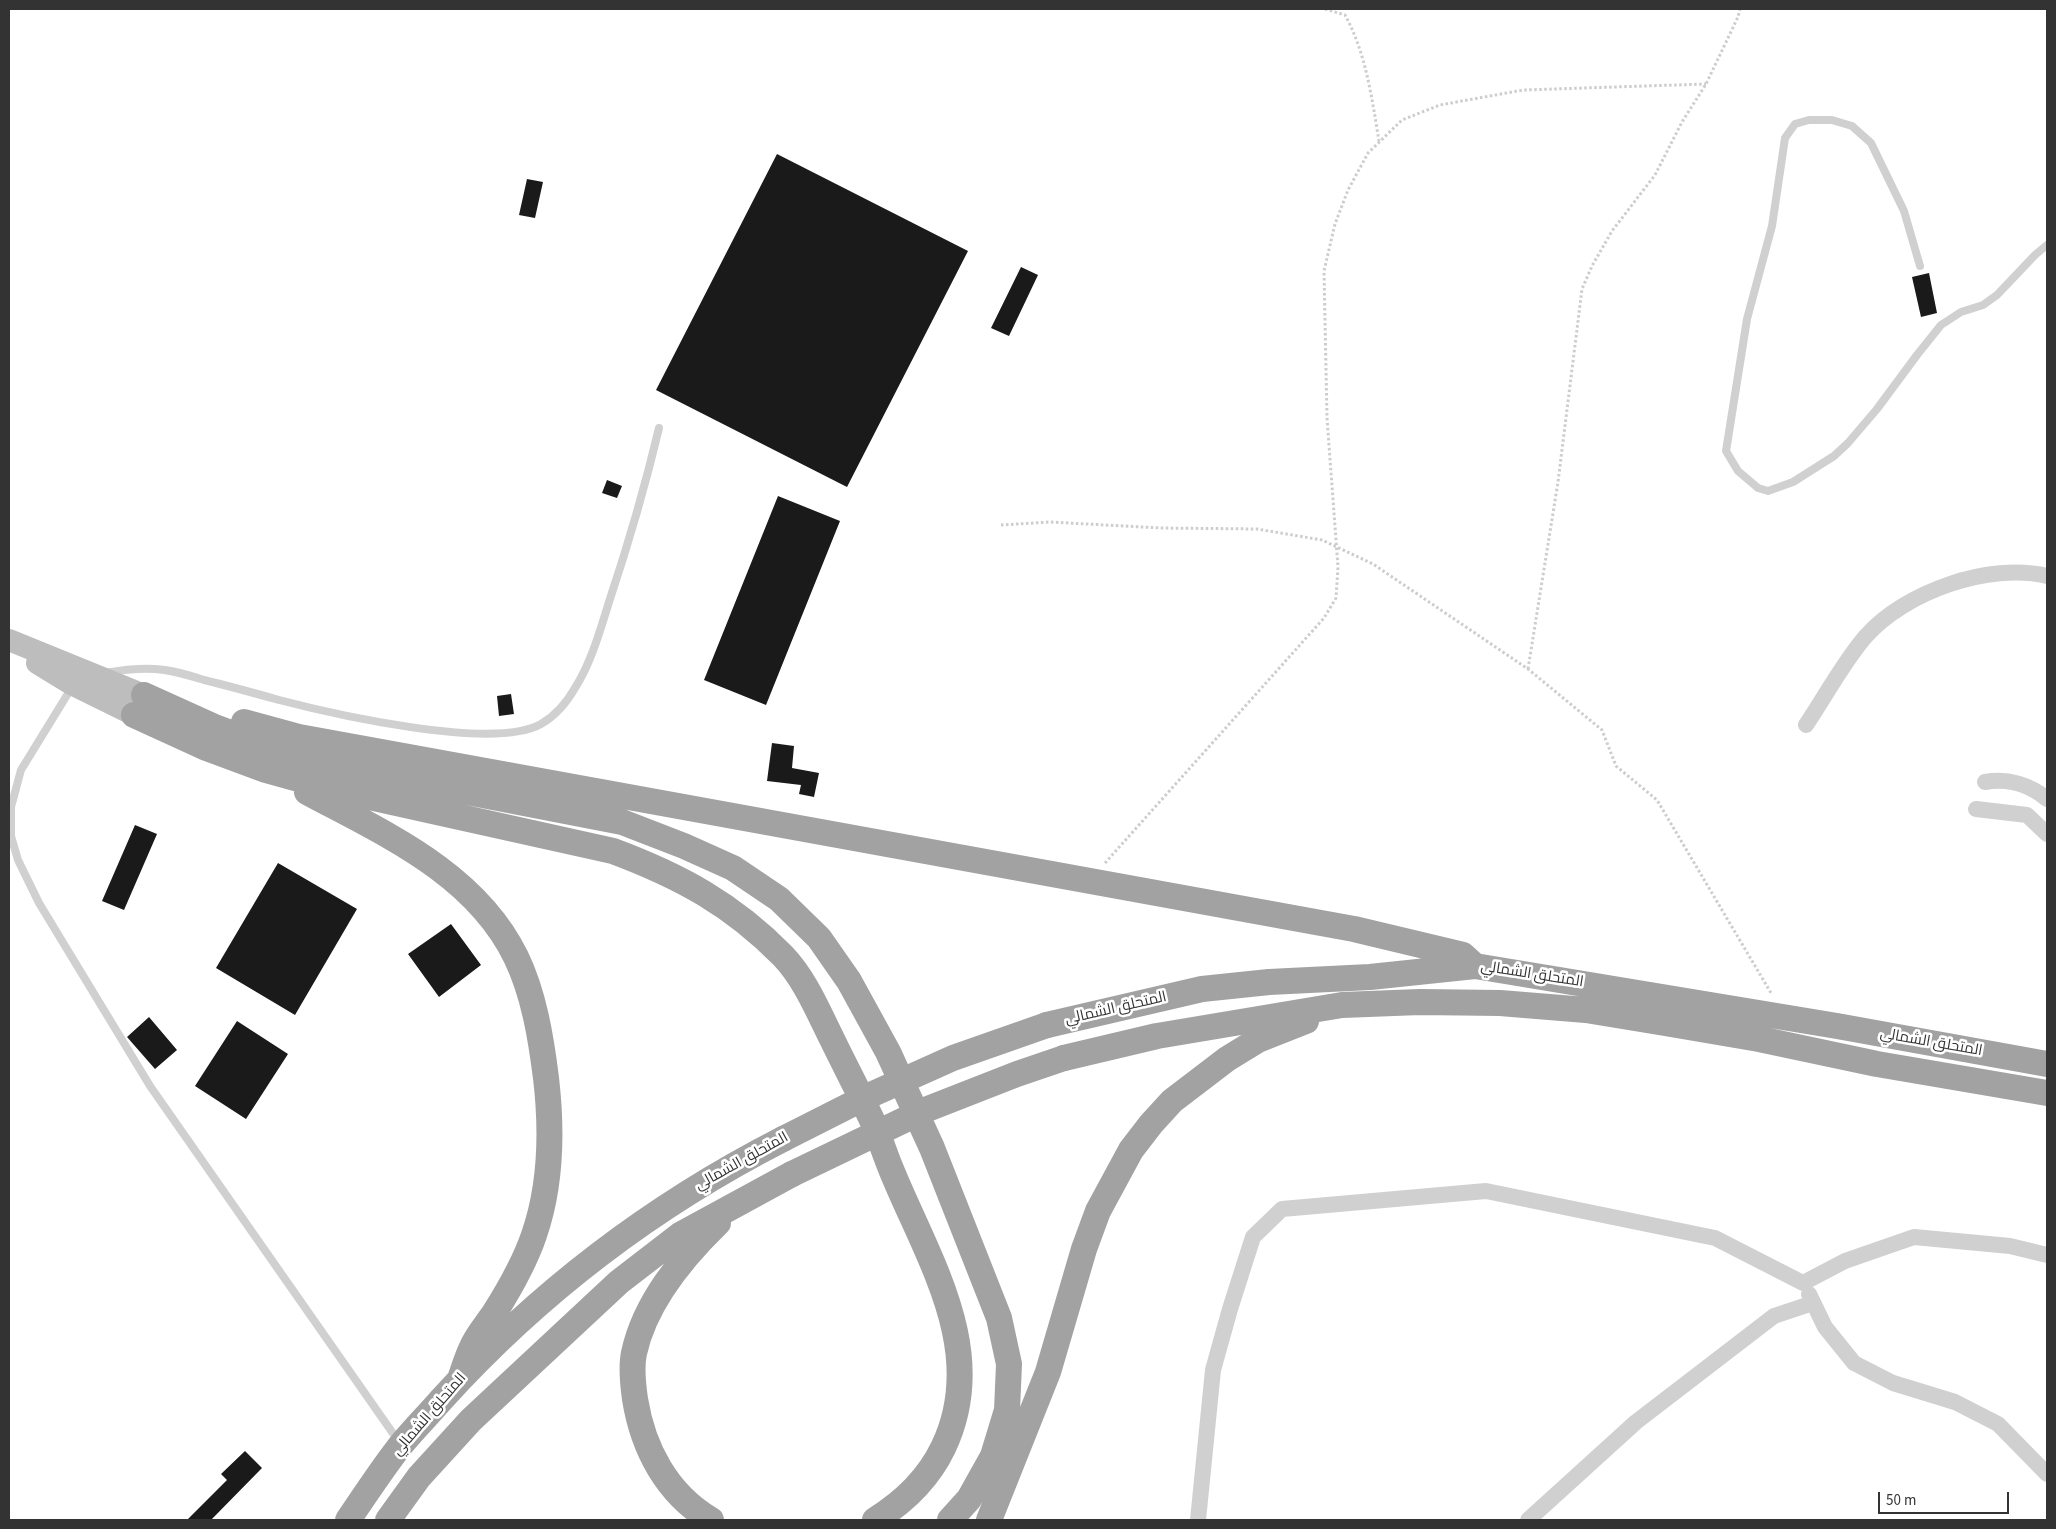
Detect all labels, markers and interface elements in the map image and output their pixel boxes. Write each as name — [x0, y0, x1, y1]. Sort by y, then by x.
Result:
street label: المتحلق الشمالي — [1479, 958, 1585, 992]
street label: المتحلق الشمالي — [1063, 989, 1169, 1029]
street label: المتحلق الشمالي — [1878, 1025, 1984, 1061]
street label: المتحلق الشمالي — [692, 1129, 792, 1195]
street label: المتحلق الشمالي — [389, 1370, 471, 1460]
scale bar — [1881, 1482, 2012, 1514]
text: 50 m — [1886, 1490, 1916, 1511]

